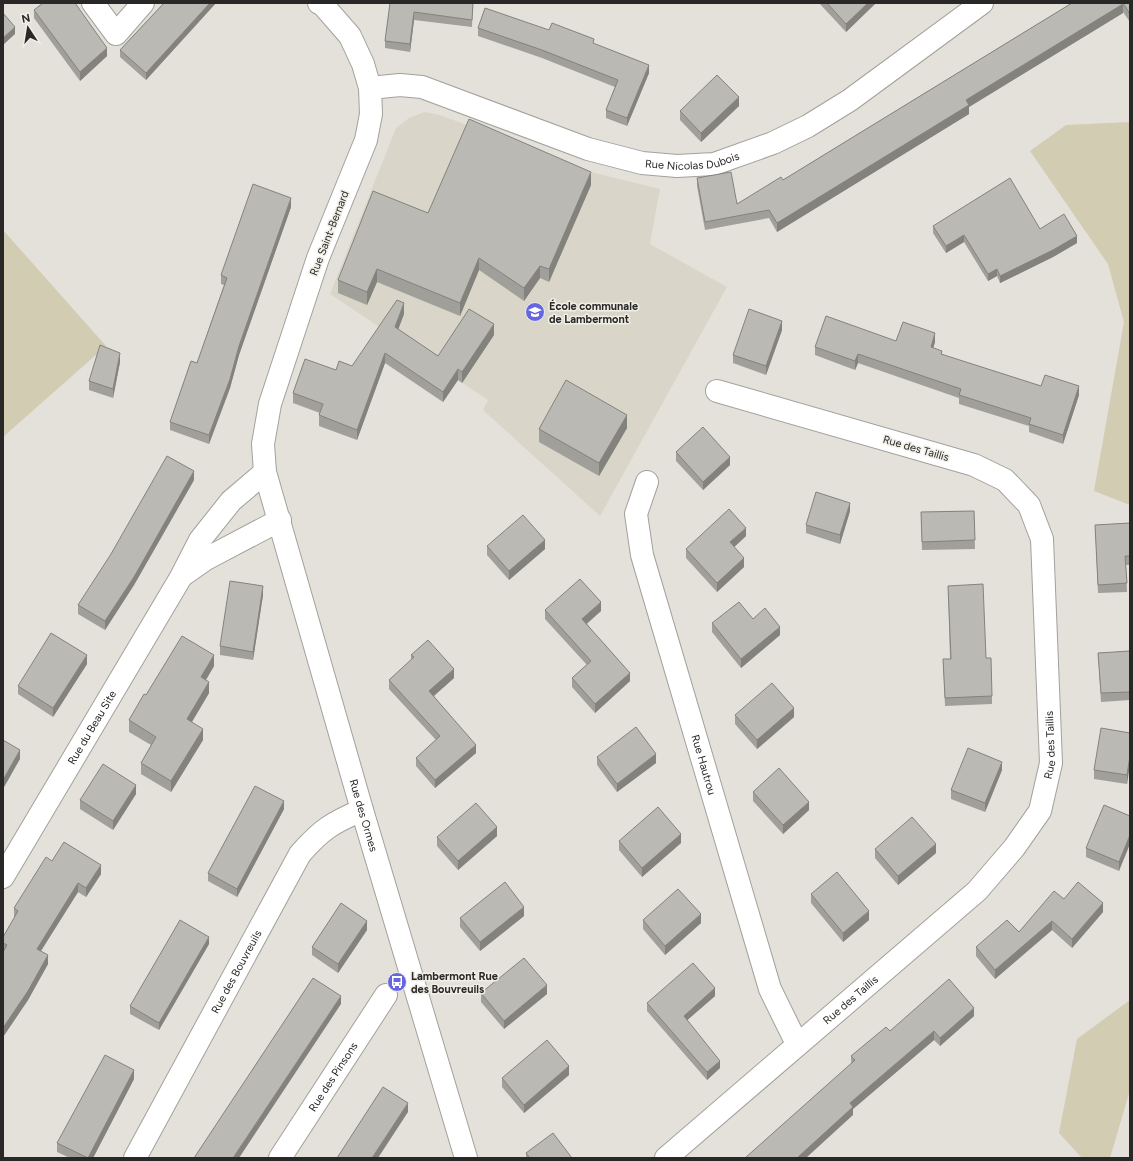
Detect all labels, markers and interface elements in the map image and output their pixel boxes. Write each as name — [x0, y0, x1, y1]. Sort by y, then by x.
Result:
north arrow — [8, 8, 48, 48]
text: N — [21, 11, 32, 26]
street label: Rue Nicolas Dubois — [644, 150, 741, 173]
street label: Rue Saint-Bernard — [307, 189, 352, 277]
place label: École communale de Lambermont — [549, 299, 638, 326]
school or university icon: École communale de Lambermont — [524, 301, 546, 323]
street label: Rue des Taillis — [881, 433, 950, 464]
street label: Rue du Beau Site — [65, 688, 119, 767]
street label: Rue des Taillis — [1042, 711, 1058, 780]
street label: Rue Hautrou — [688, 733, 718, 797]
street label: Rue des Ormes — [347, 778, 380, 853]
street label: Rue des Bouvreuils — [209, 928, 264, 1016]
place label: Lambermont Rue des Bouvreuils — [411, 970, 498, 996]
bus stop icon: Lambermont Rue des Bouvreuils — [386, 971, 408, 993]
street label: Rue des Taillis — [821, 973, 881, 1027]
street label: Rue des Pinsons — [306, 1040, 361, 1114]

